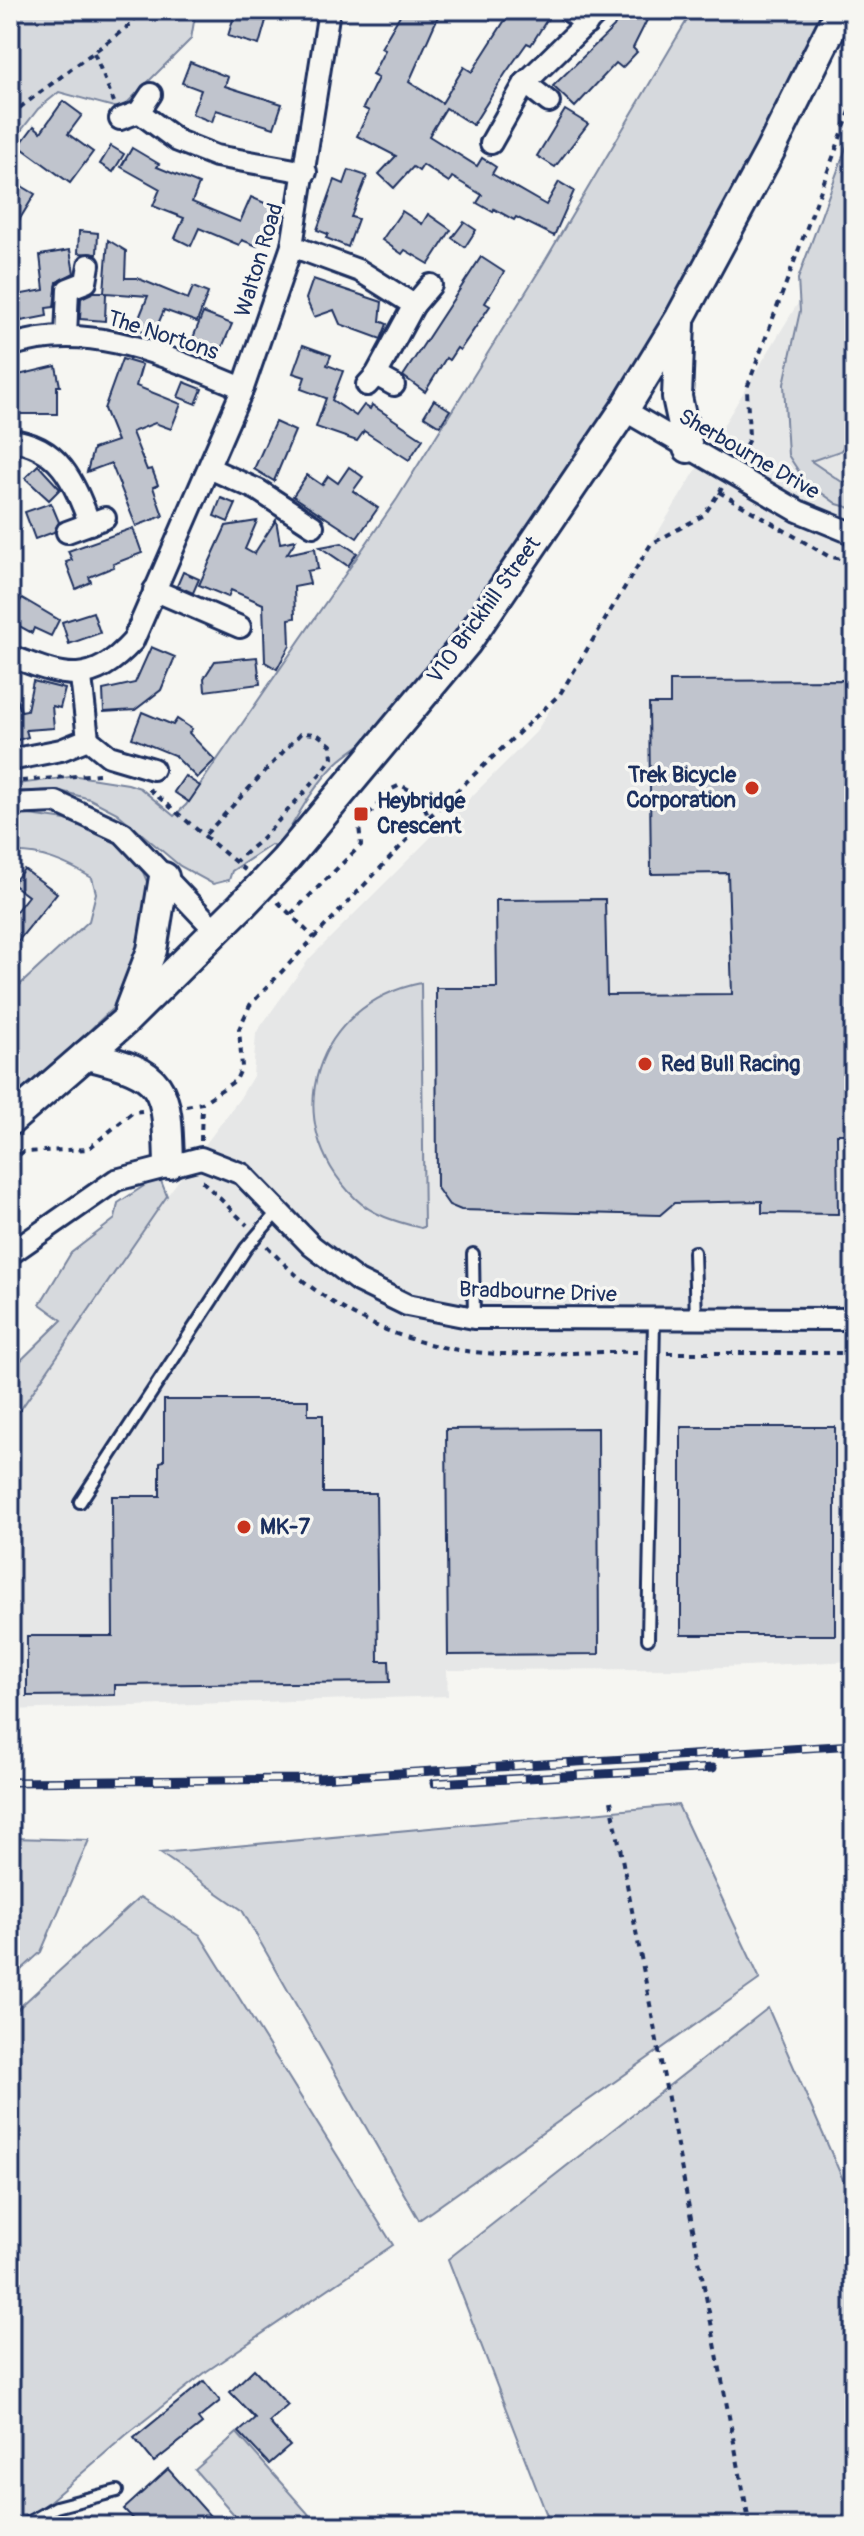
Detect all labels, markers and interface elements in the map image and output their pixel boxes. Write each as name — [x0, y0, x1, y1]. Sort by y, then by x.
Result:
street label: Walton Road — [228, 200, 290, 320]
street label: The Nortons — [104, 304, 222, 366]
street label: Sherbourne Drive — [673, 402, 825, 506]
street label: V10 Brickhill Street — [421, 531, 547, 689]
place label: Trek Bicycle Corporation — [626, 761, 737, 814]
marker: Trek Bicycle Corporation — [743, 779, 761, 797]
place label: Heybridge Crescent — [377, 787, 467, 840]
marker: Heybridge Crescent — [352, 805, 370, 823]
place label: Red Bull Racing — [661, 1050, 800, 1078]
marker: Red Bull Racing — [636, 1055, 654, 1073]
street label: Bradbourne Drive — [459, 1275, 618, 1309]
place label: MK-7 — [260, 1513, 310, 1541]
marker: MK-7 — [235, 1518, 253, 1536]

